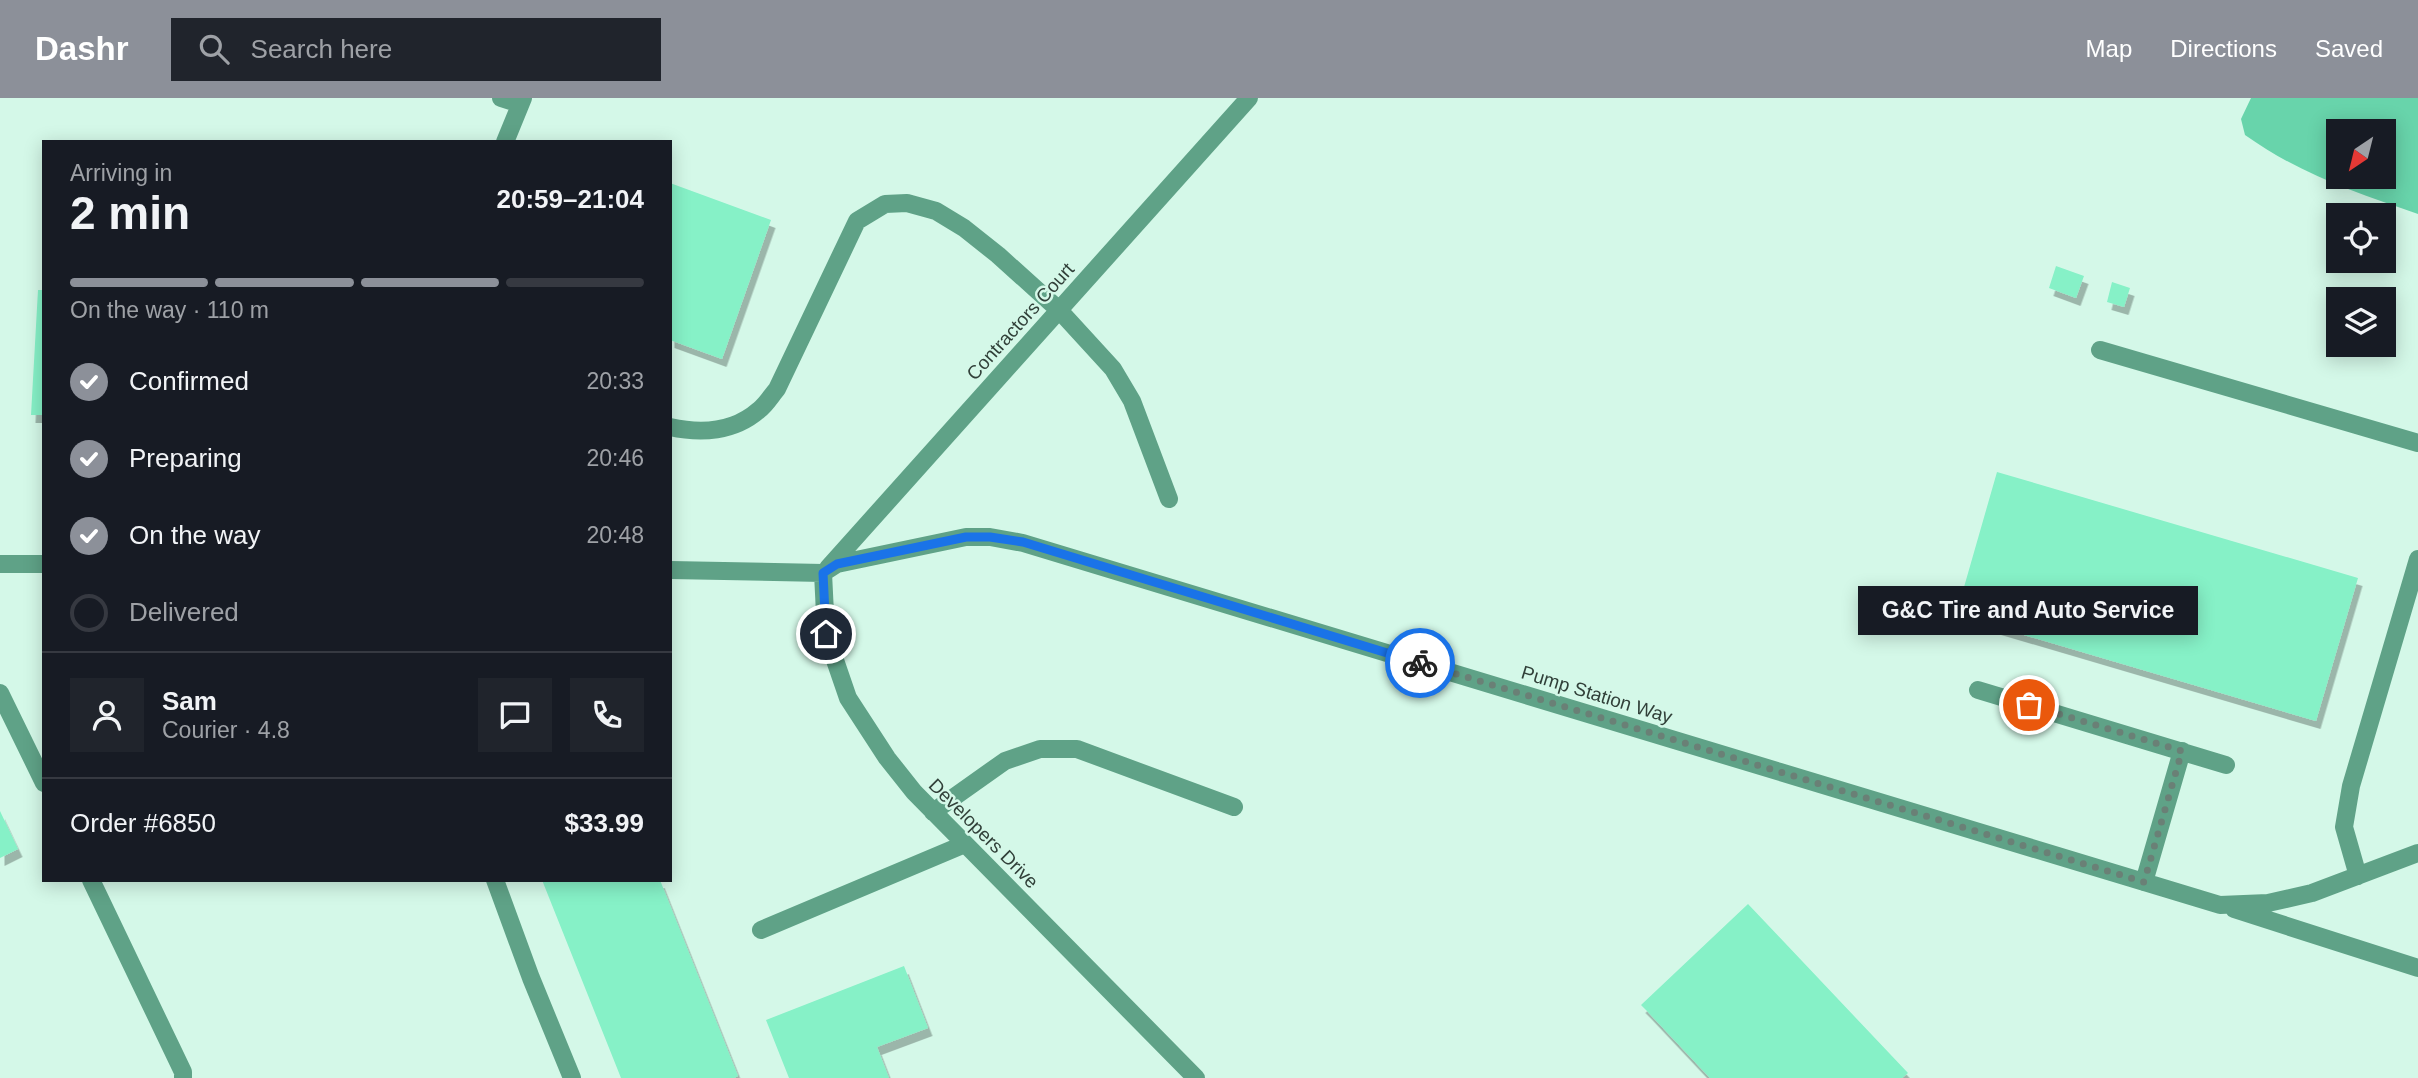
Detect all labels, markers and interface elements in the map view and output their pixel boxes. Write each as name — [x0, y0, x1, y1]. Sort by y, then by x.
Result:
search box — [171, 18, 661, 81]
text: Dashr — [35, 30, 129, 67]
icon: search — [195, 30, 233, 68]
text: Search here — [251, 34, 392, 64]
text: Map — [2086, 35, 2132, 62]
text: Directions — [2170, 35, 2277, 62]
text: Saved — [2315, 35, 2383, 62]
north arrow — [2326, 119, 2396, 189]
map controls — [2326, 119, 2396, 357]
text: Arriving in — [70, 160, 172, 186]
text: 20:59–21:04 — [497, 184, 644, 214]
text: 2 min — [70, 187, 190, 239]
button: locate — [2326, 203, 2396, 273]
street label: Contractors Court — [962, 258, 1079, 384]
button: layers — [2326, 287, 2396, 357]
text: On the way · 110 m — [70, 297, 269, 323]
icon: check — [70, 363, 108, 401]
text: Confirmed — [129, 366, 249, 396]
text: 20:33 — [586, 368, 644, 394]
icon: check — [70, 440, 108, 478]
text: Preparing — [129, 443, 242, 473]
text: 20:46 — [586, 445, 644, 471]
icon: check — [70, 517, 108, 555]
text: On the way — [129, 520, 261, 550]
text: 20:48 — [586, 522, 644, 548]
callout: G&C Tire and Auto Service — [1859, 586, 2199, 635]
text: Delivered — [129, 597, 239, 627]
text: G&C Tire and Auto Service — [1882, 597, 2174, 623]
pin — [796, 604, 856, 664]
icon: home — [807, 615, 845, 653]
courier — [1385, 628, 1455, 698]
icon: bike — [1401, 644, 1439, 682]
street label: Pump Station Way — [1519, 662, 1675, 728]
pin — [1999, 675, 2059, 735]
button: person — [70, 678, 144, 752]
button: chat — [478, 678, 552, 752]
button: phone — [570, 678, 644, 752]
text: Sam — [162, 686, 217, 716]
icon: bag — [2010, 686, 2048, 724]
text: Courier · 4.8 — [162, 717, 290, 743]
street label: Developers Drive — [925, 774, 1043, 892]
text: Order #6850 — [70, 808, 216, 838]
text: $33.99 — [564, 808, 644, 838]

